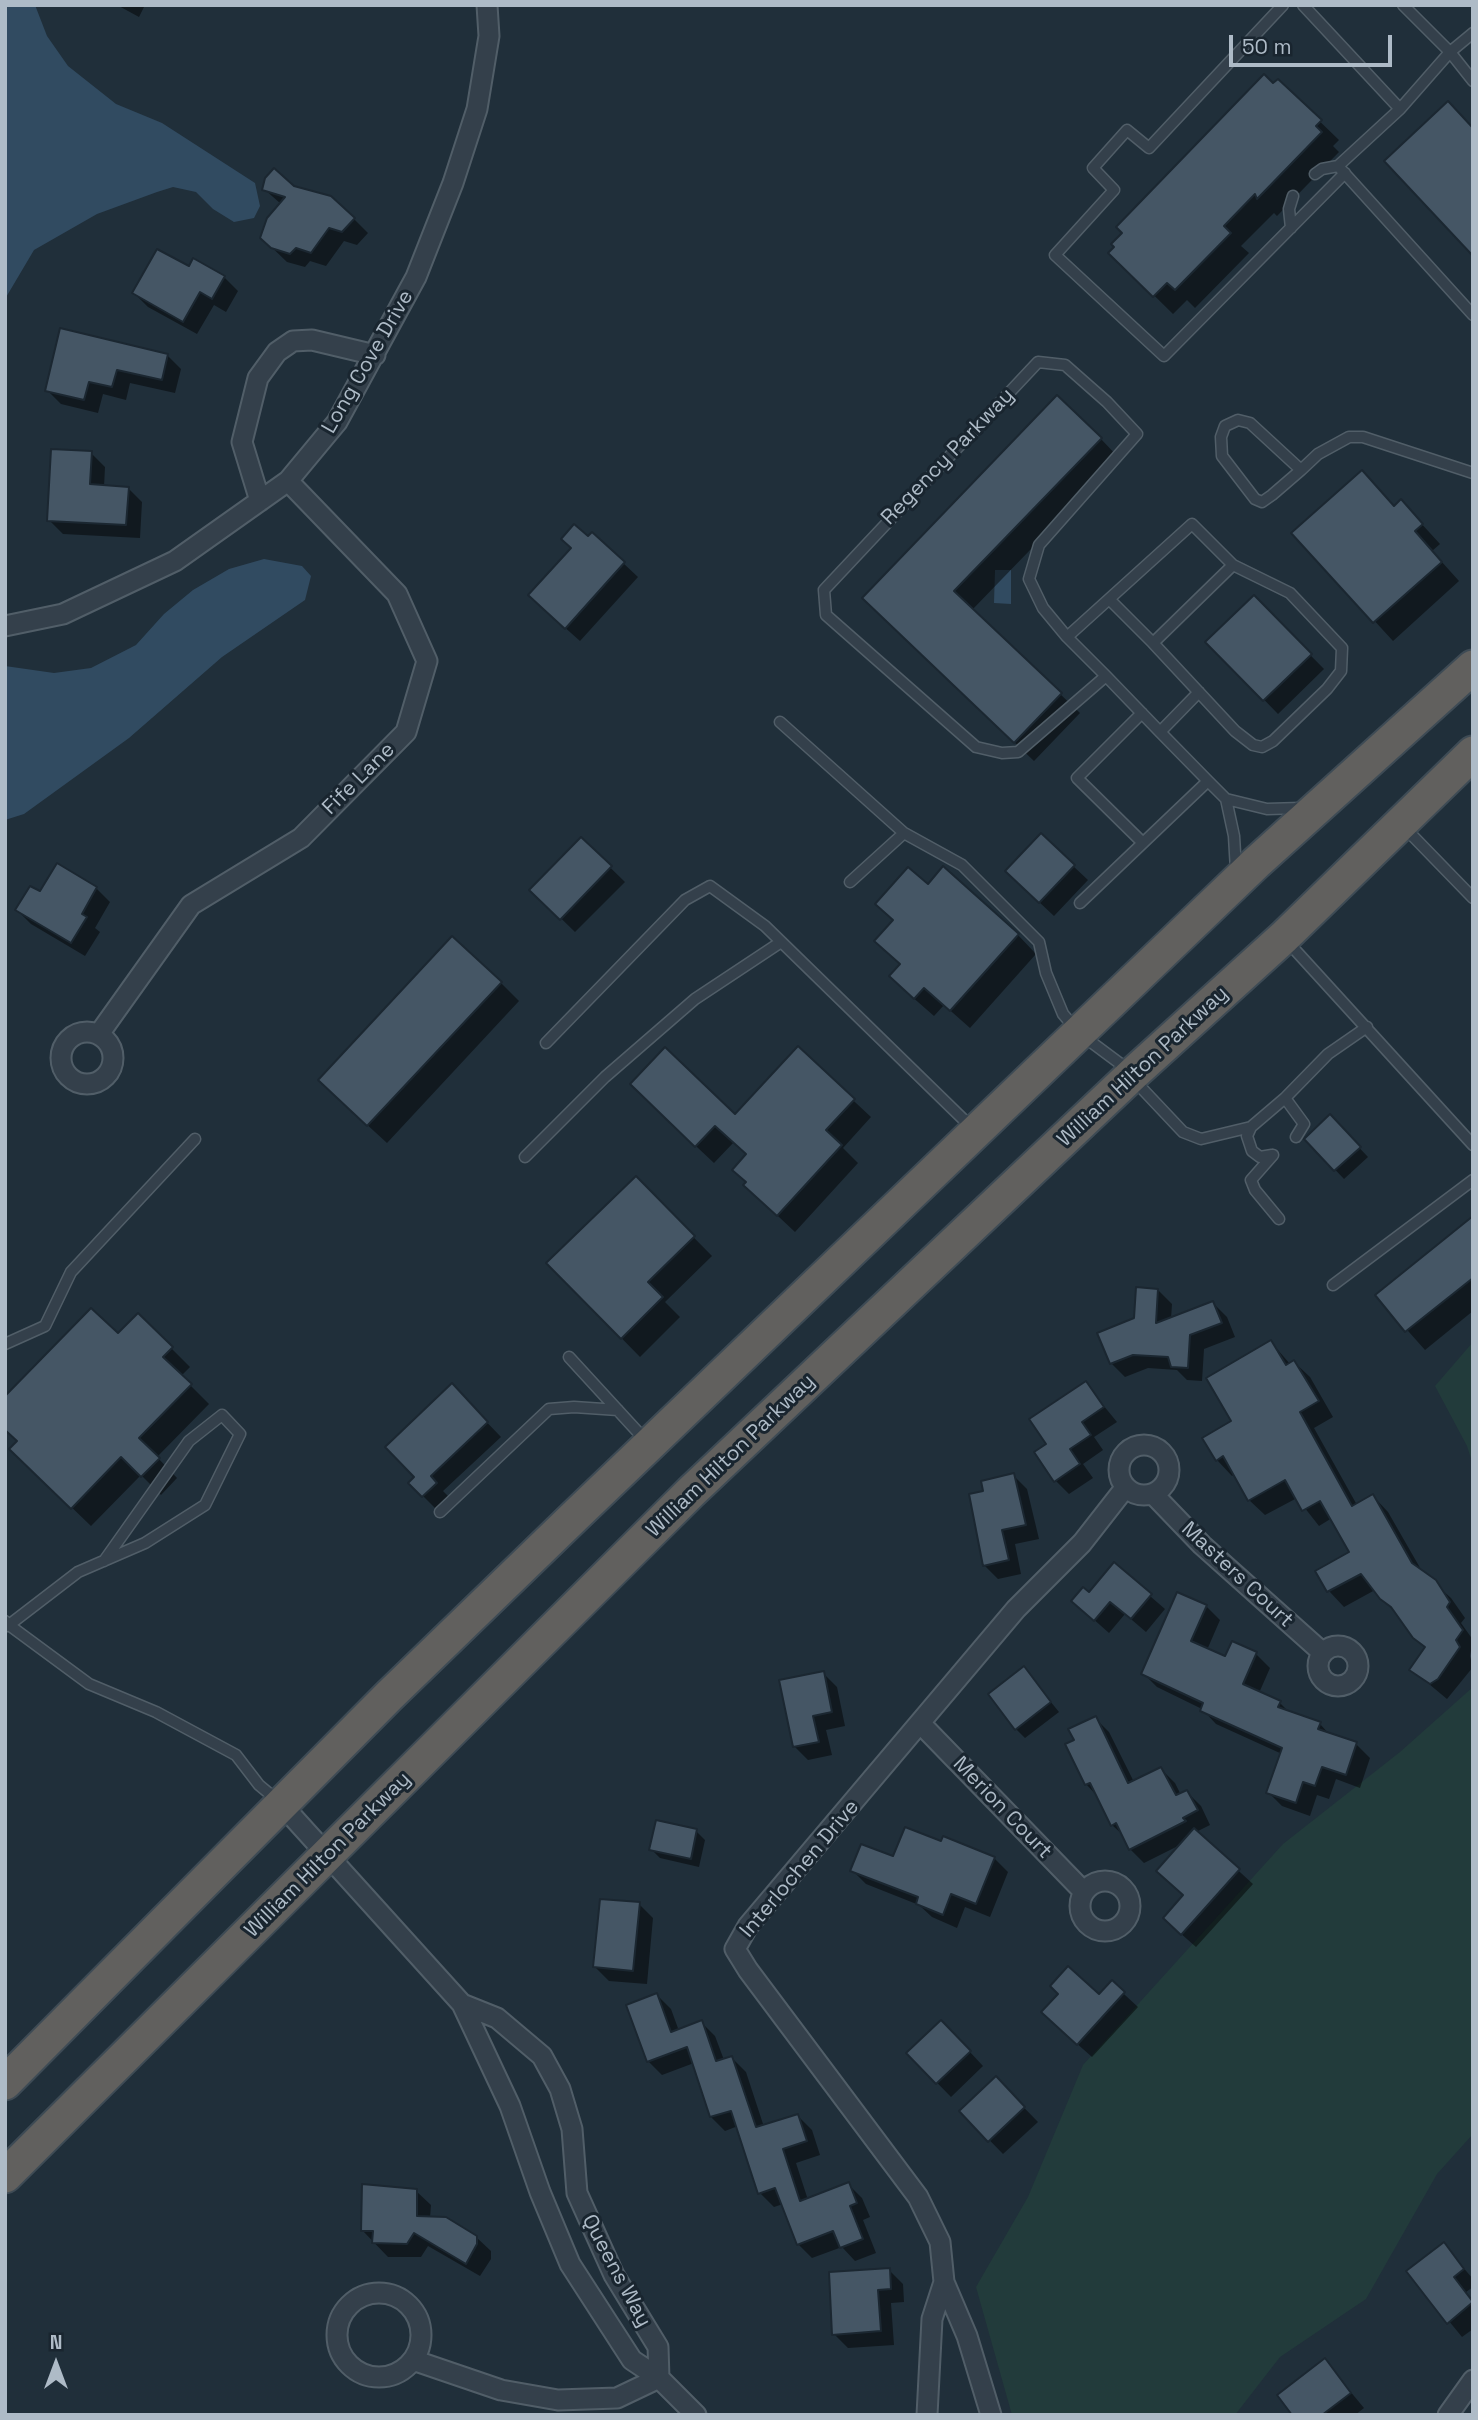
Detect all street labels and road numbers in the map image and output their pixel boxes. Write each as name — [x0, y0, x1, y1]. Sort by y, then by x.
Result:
street label: Long Cove Drive — [317, 286, 419, 438]
street label: Regency Parkway — [876, 383, 1020, 531]
street label: Fife Lane — [318, 738, 400, 820]
street label: William Hilton Parkway — [1052, 981, 1234, 1153]
street label: William Hilton Parkway — [642, 1369, 820, 1543]
street label: Masters Court — [1176, 1517, 1298, 1633]
street label: Merion Court — [947, 1752, 1057, 1864]
street label: William Hilton Parkway — [240, 1767, 416, 1943]
street label: Interlochen Drive — [735, 1795, 865, 1943]
street label: Queens Way — [576, 2210, 656, 2332]

